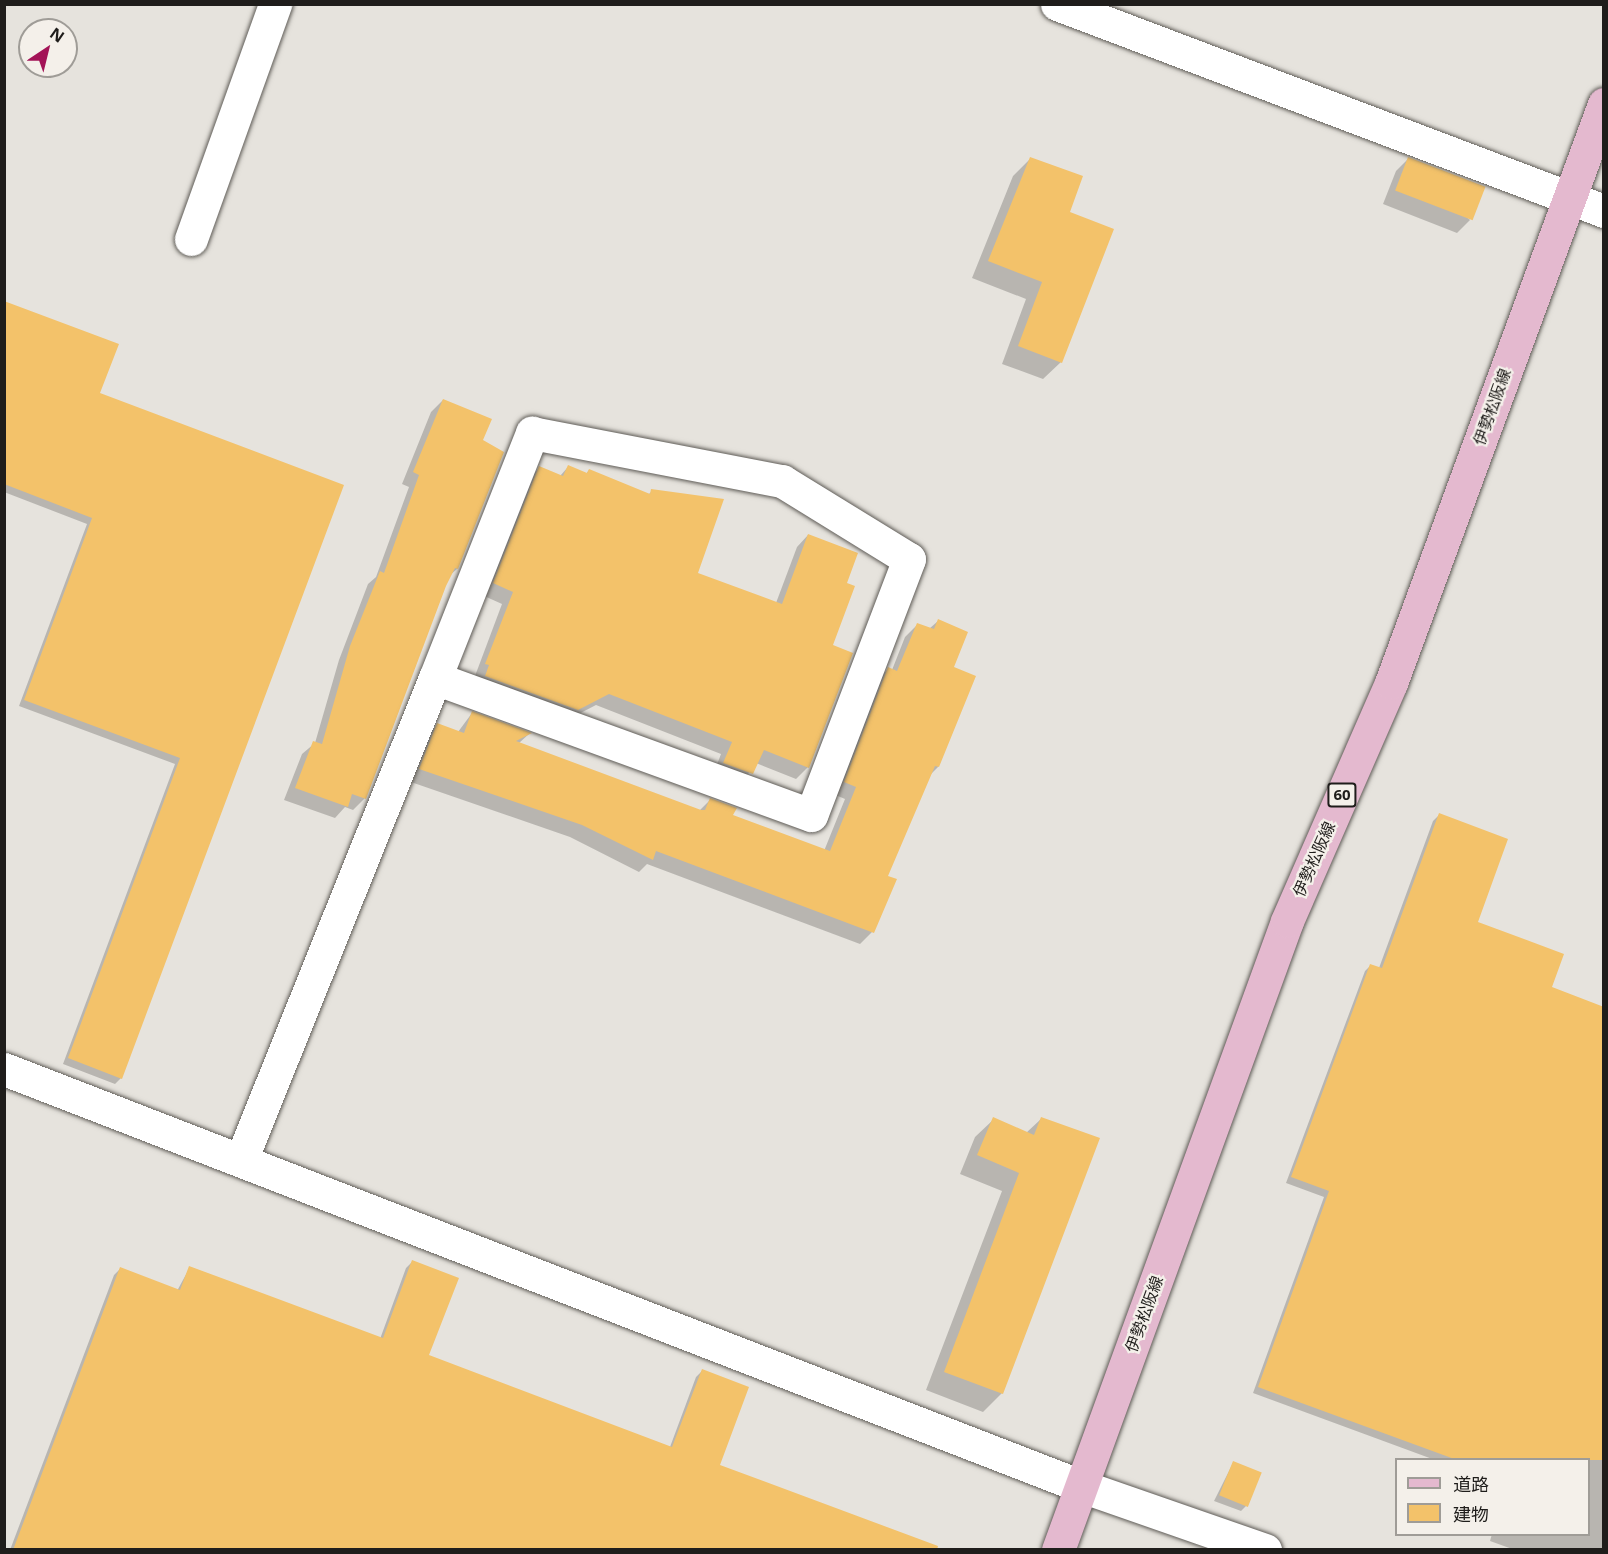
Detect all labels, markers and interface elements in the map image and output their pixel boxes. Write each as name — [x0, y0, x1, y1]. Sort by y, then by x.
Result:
north arrow — [18, 18, 78, 78]
text: N — [46, 22, 69, 48]
street label: 伊勢松阪線 — [1469, 366, 1515, 448]
road number: 60 — [1327, 783, 1357, 807]
street label: 伊勢松阪線 — [1289, 819, 1339, 899]
street label: 伊勢松阪線 — [1121, 1273, 1167, 1355]
legend — [1395, 1458, 1590, 1536]
text: 道路 — [1453, 1472, 1489, 1496]
text: 建物 — [1453, 1502, 1489, 1526]

